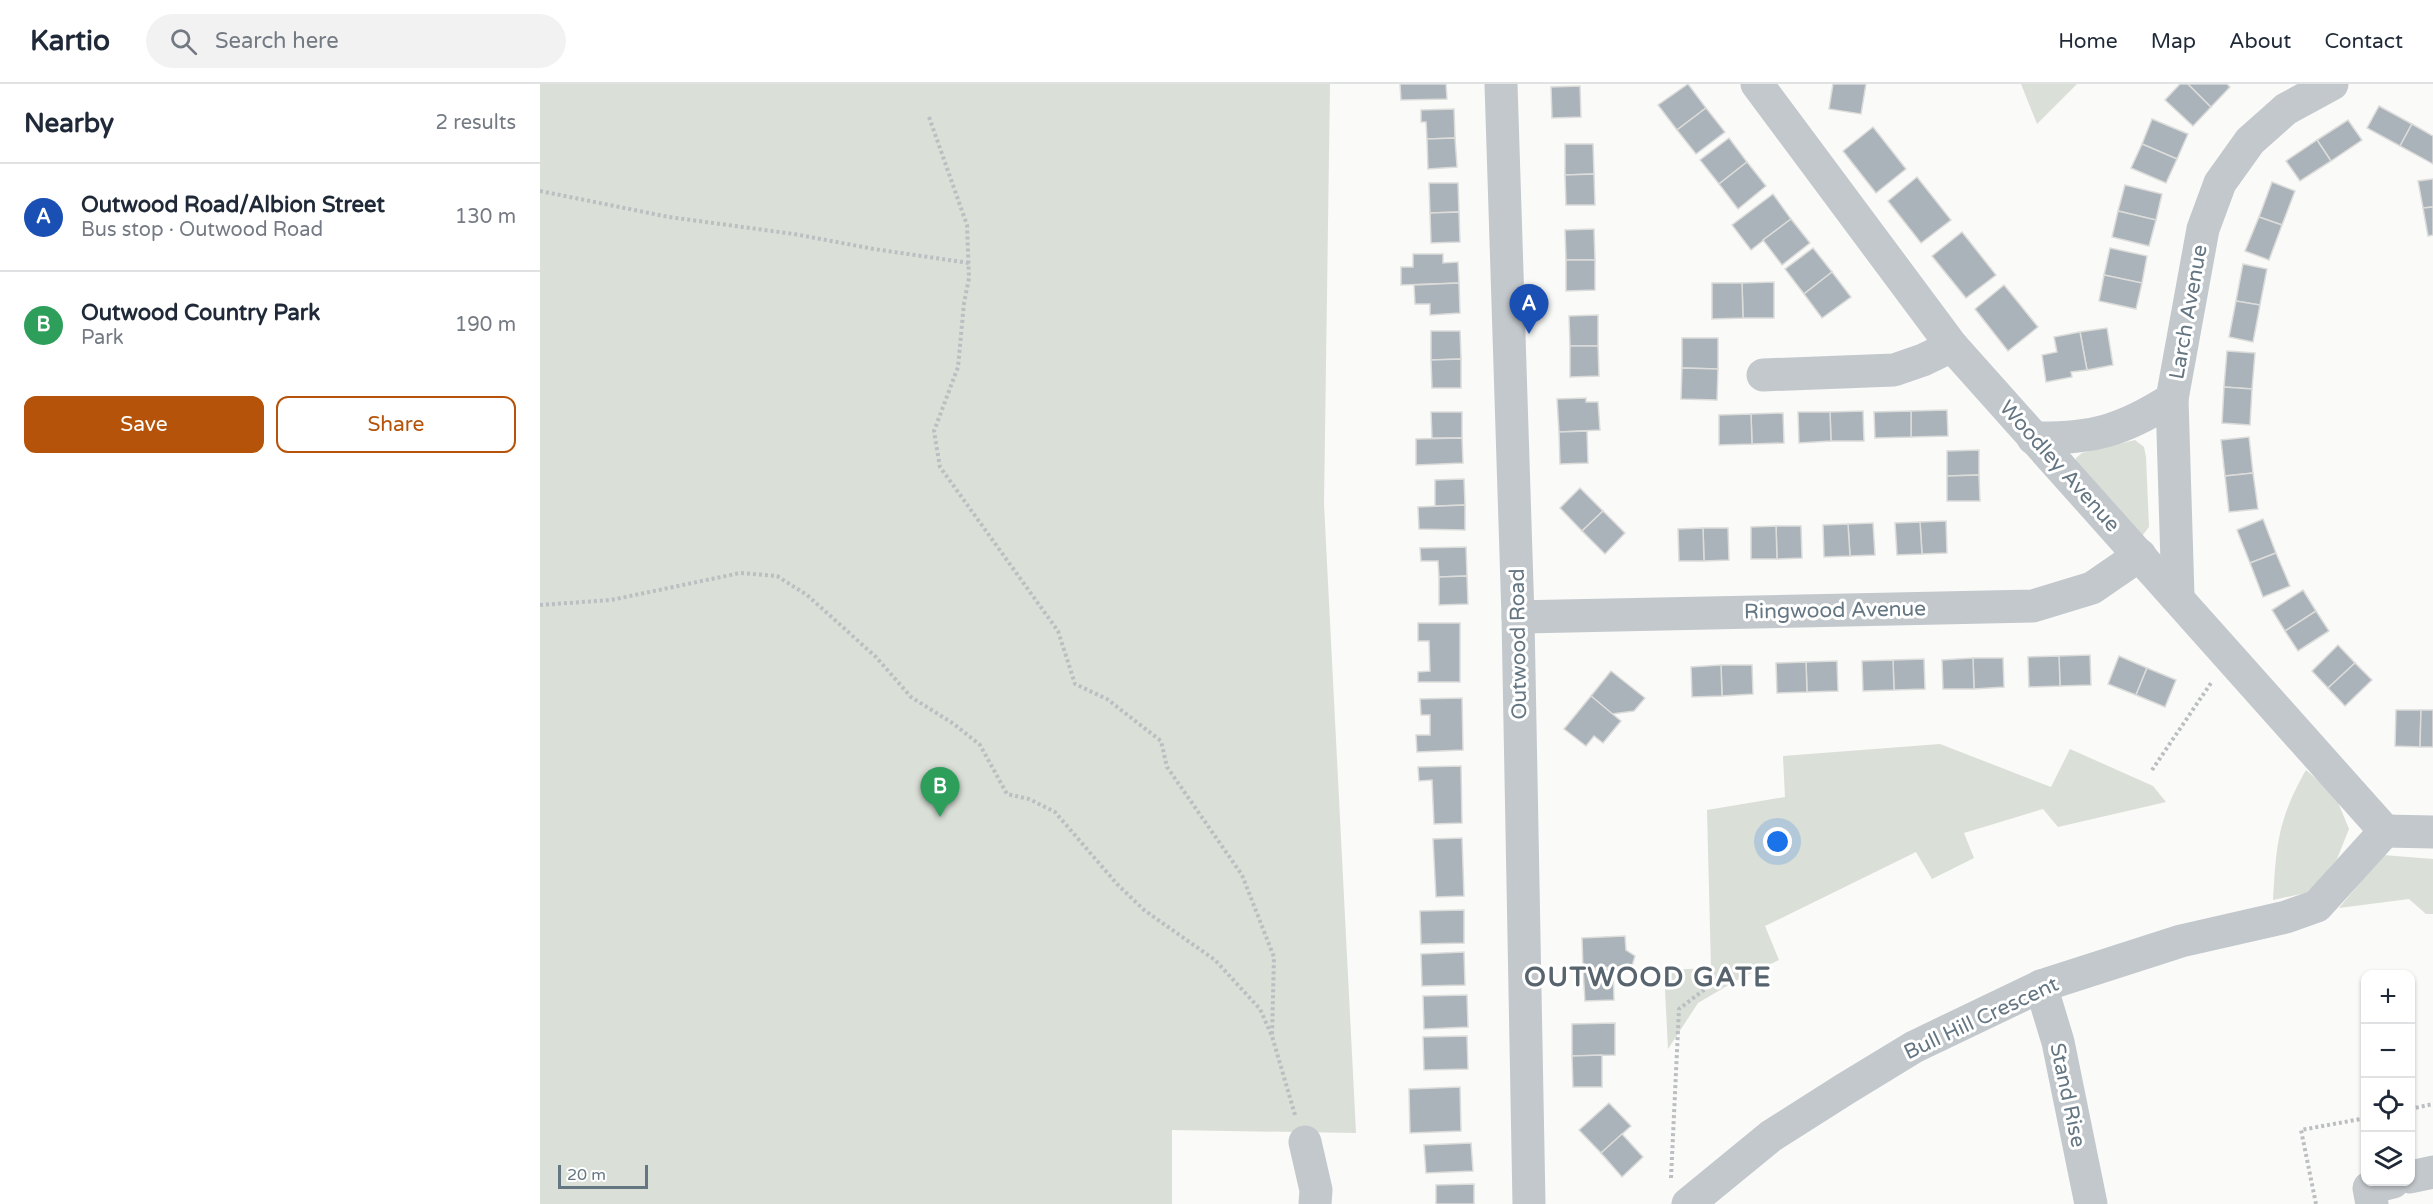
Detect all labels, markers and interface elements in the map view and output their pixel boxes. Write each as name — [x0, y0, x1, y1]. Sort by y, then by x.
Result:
search box — [146, 14, 566, 68]
text: Kartio — [30, 24, 110, 58]
icon: search — [167, 25, 200, 58]
text: Search here — [215, 28, 339, 54]
text: Home — [2058, 29, 2118, 54]
text: Map — [2151, 29, 2196, 54]
text: About — [2229, 29, 2291, 54]
text: Contact — [2324, 29, 2403, 54]
text: Nearby — [24, 108, 114, 139]
text: 2 results — [436, 111, 516, 135]
text: Outwood Road/Albion Street — [81, 192, 385, 218]
text: A — [36, 205, 51, 229]
text: 130 m — [455, 205, 516, 229]
text: Bus stop · Outwood Road — [81, 218, 323, 242]
street label: Larch Avenue — [2164, 243, 2213, 381]
pin: A — [1510, 284, 1548, 334]
text: Outwood Country Park — [81, 300, 320, 326]
text: B — [37, 313, 50, 337]
text: 190 m — [455, 313, 516, 337]
text: Park — [81, 326, 124, 350]
button: Save — [24, 396, 264, 453]
button: Share — [276, 396, 516, 453]
street label: Woodley Avenue — [1994, 396, 2125, 537]
street label: Outwood Road — [1505, 568, 1532, 720]
street label: Ringwood Avenue — [1744, 596, 1926, 625]
pin: B — [920, 768, 960, 817]
your location — [1763, 827, 1792, 856]
district label: OUTWOOD GATE — [1524, 961, 1772, 994]
map controls — [2361, 970, 2415, 1186]
button: + — [2361, 970, 2415, 1024]
street label: Bull Hill Crescent — [1900, 972, 2062, 1065]
button: − — [2361, 1024, 2415, 1078]
street label: Stand Rise — [2044, 1041, 2091, 1150]
button: locate — [2361, 1078, 2415, 1132]
button: layers — [2361, 1132, 2415, 1186]
scale bar — [558, 1162, 648, 1190]
text: 20 m — [567, 1165, 606, 1185]

